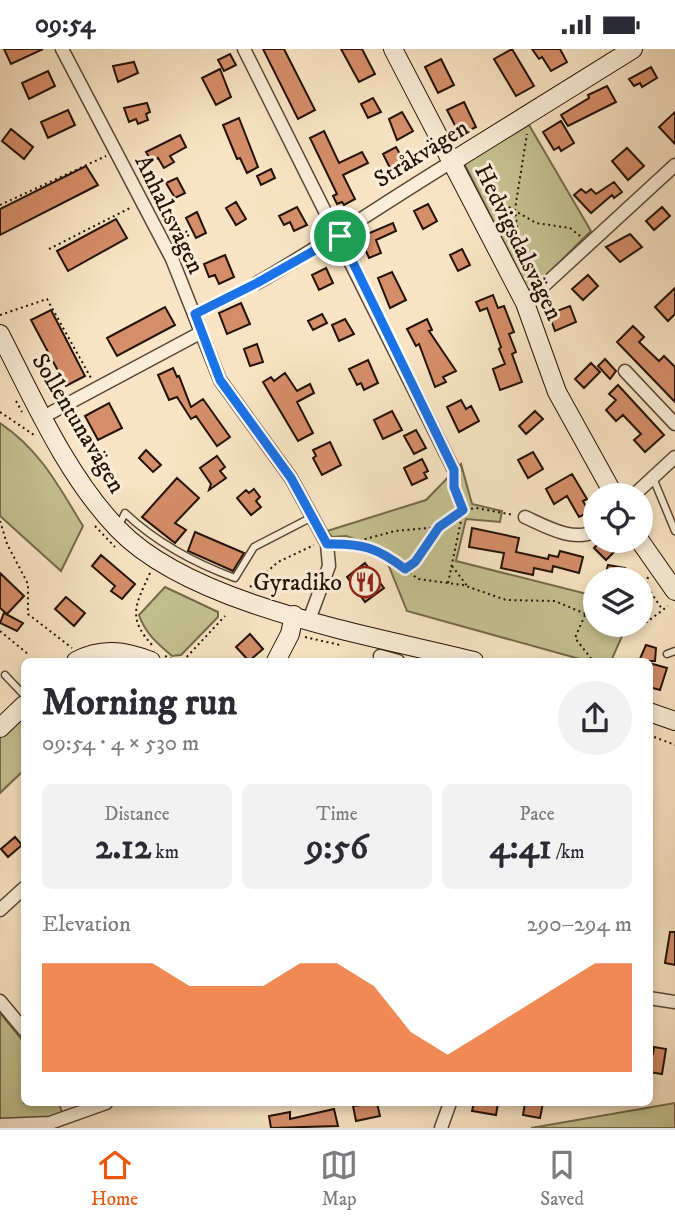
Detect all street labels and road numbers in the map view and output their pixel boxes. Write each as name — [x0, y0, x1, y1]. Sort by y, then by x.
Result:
street label: Stråkvägen — [369, 113, 475, 195]
street label: Anhaltsvägen — [127, 150, 211, 279]
street label: Hedvigsdalsvägen — [467, 159, 569, 326]
street label: Sollentunavägen — [25, 348, 132, 499]

